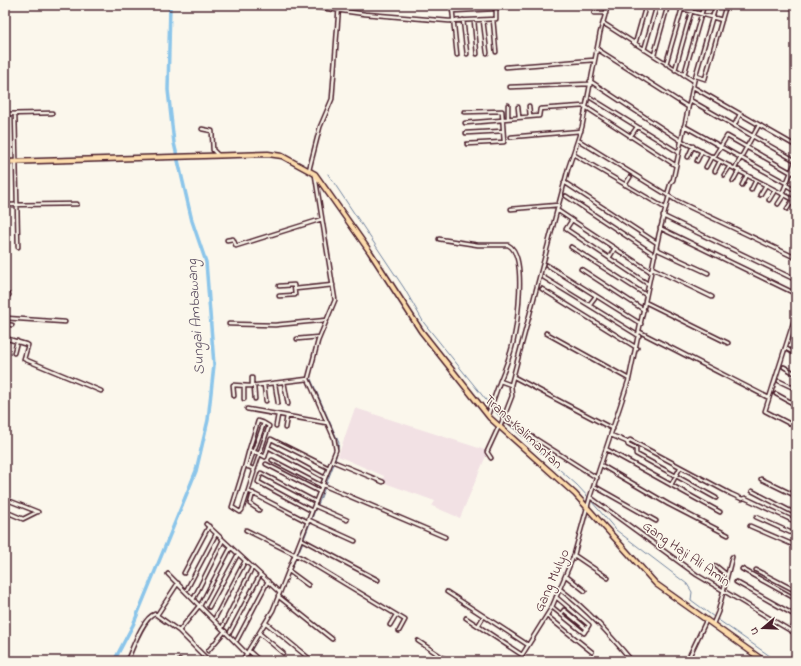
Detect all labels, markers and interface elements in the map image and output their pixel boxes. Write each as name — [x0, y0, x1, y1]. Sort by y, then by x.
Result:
water label: Sungai Ambawang — [181, 258, 212, 375]
street label: Trans Kalimantan — [479, 390, 567, 474]
street label: Gang Haji Ali Amin — [637, 516, 735, 593]
street label: Gang Mulyo — [529, 546, 577, 616]
north arrow — [743, 608, 783, 648]
text: U — [746, 625, 763, 637]

